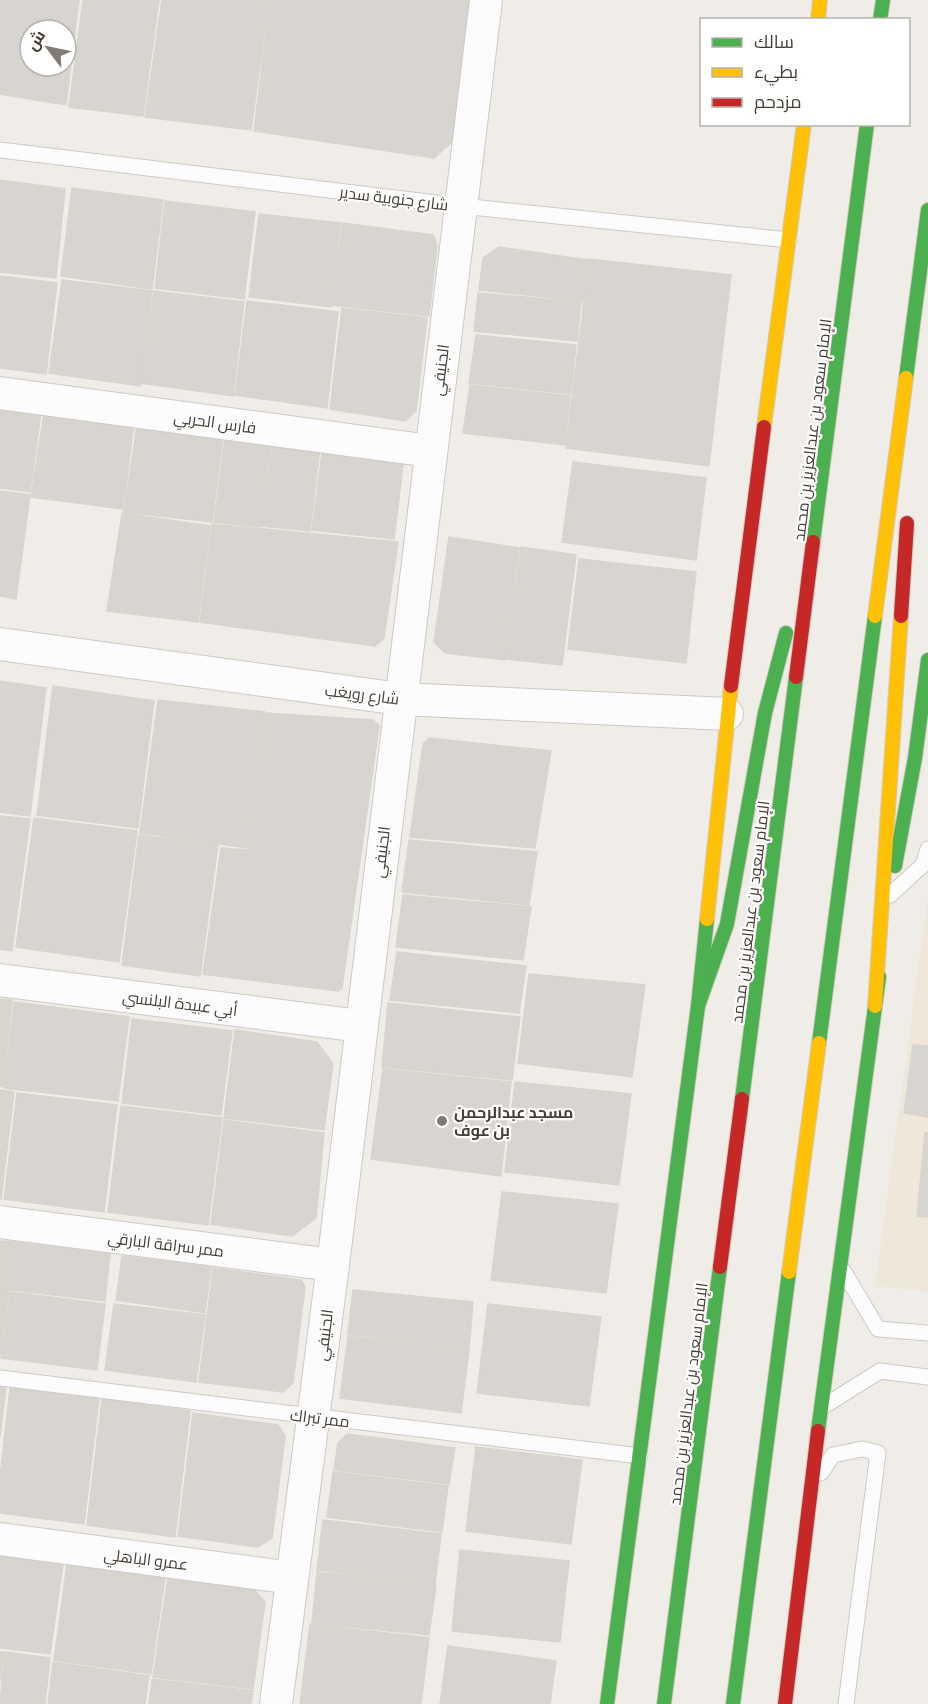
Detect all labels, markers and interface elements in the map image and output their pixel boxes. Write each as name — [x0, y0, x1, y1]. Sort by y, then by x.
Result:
north arrow — [18, 18, 78, 78]
legend — [700, 18, 910, 126]
text: ش — [21, 26, 49, 54]
text: سالك — [754, 30, 794, 53]
text: بطيء — [754, 60, 798, 86]
text: مزدحم — [754, 90, 802, 114]
street label: شارع جنوبية سدير — [337, 181, 450, 217]
street label: الإمام سعود بن عبدالعزيز بن محمد — [788, 318, 838, 543]
street label: الجنيفي — [427, 343, 457, 398]
street label: فارس الحربي — [172, 406, 257, 442]
street label: شارع رويغب — [323, 680, 400, 710]
street label: الإمام سعود بن عبدالعزيز بن محمد — [726, 800, 776, 1025]
street label: الجنيفي — [368, 825, 398, 880]
street label: أبي عبيدة البلنسي — [121, 986, 239, 1024]
place label: مسجد عبدالرحمن بن عوف — [454, 1102, 573, 1140]
marker: مسجد عبدالرحمن بن عوف — [435, 1114, 449, 1128]
street label: ممر سراقة البارقي — [106, 1227, 225, 1265]
street label: الإمام سعود بن عبدالعزيز بن محمد — [664, 1282, 714, 1507]
street label: الجنيفي — [311, 1308, 341, 1363]
street label: ممر تبراك — [289, 1404, 351, 1432]
street label: عمرو الباهلي — [102, 1544, 189, 1578]

